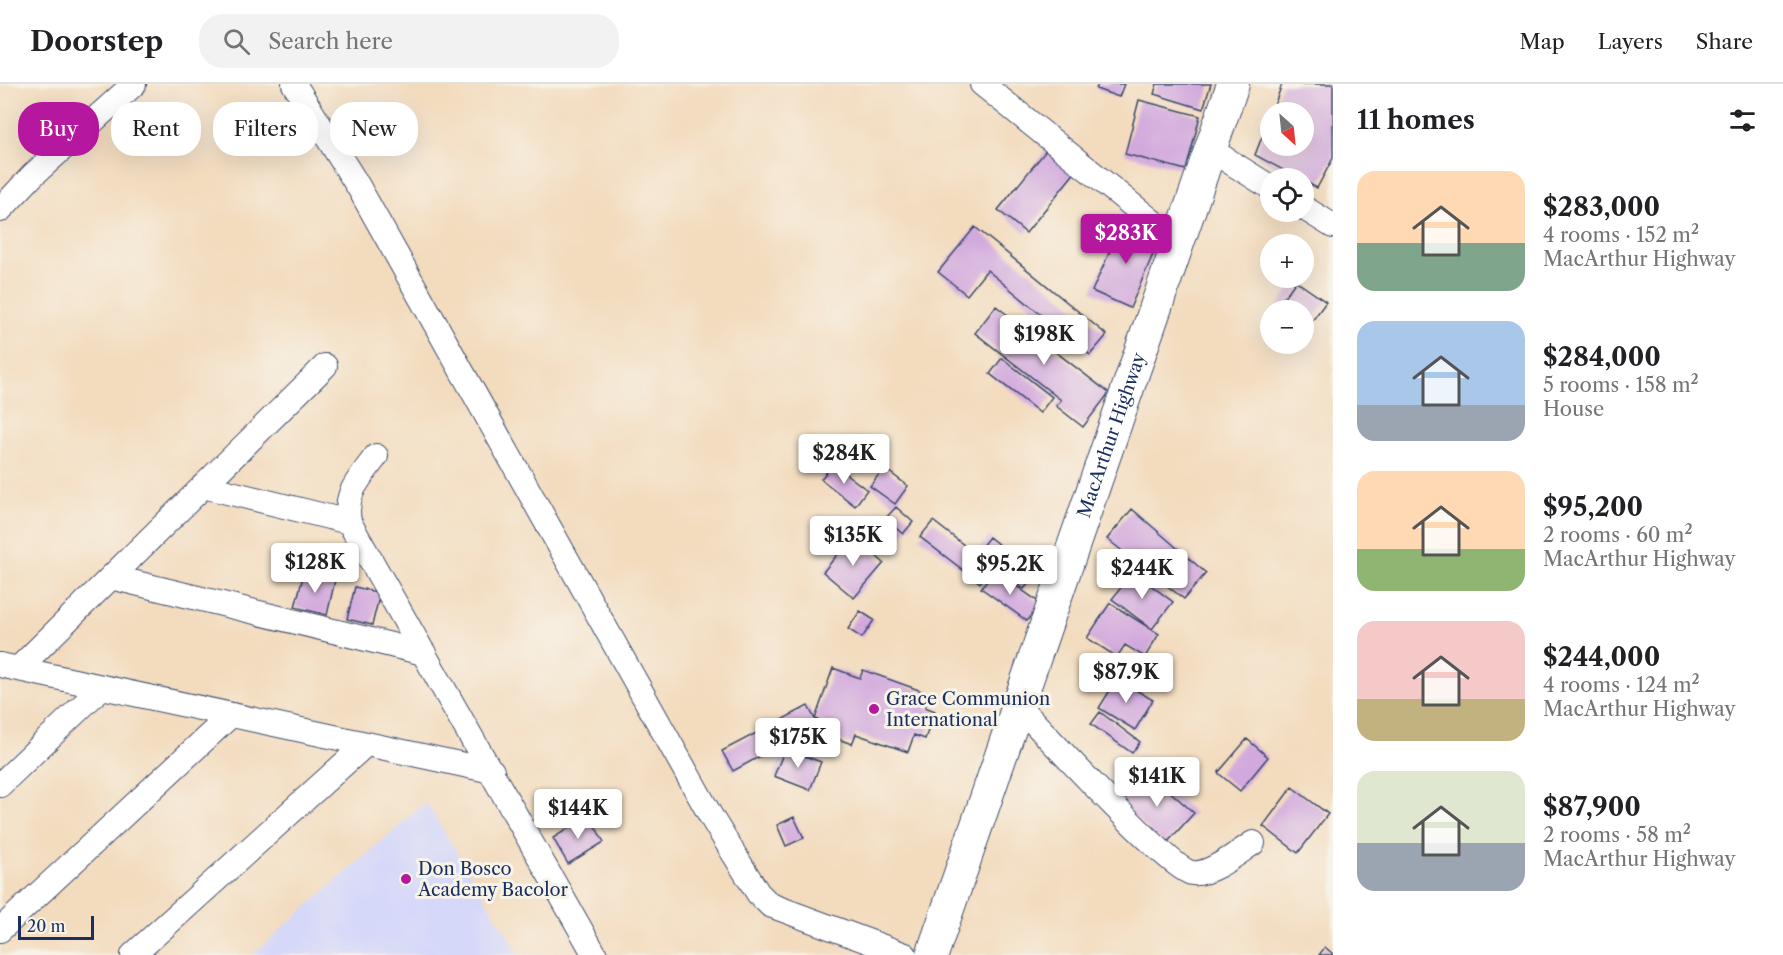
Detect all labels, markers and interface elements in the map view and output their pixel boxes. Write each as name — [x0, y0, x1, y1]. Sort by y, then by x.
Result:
search box — [199, 14, 619, 68]
text: Doorstep — [30, 24, 163, 58]
icon: search — [220, 25, 253, 58]
text: Search here — [268, 28, 393, 55]
text: Map — [1520, 29, 1565, 54]
text: Layers — [1598, 29, 1663, 54]
text: Share — [1696, 29, 1753, 54]
chip: Buy — [18, 102, 99, 156]
chip: Rent — [111, 102, 201, 156]
chip: Filters — [213, 102, 318, 156]
chip: New — [330, 102, 418, 156]
north arrow — [1260, 102, 1314, 156]
map controls — [1260, 102, 1314, 354]
text: 11 homes — [1357, 104, 1475, 136]
icon: filters — [1726, 104, 1759, 137]
button: locate — [1260, 168, 1314, 222]
text: $283,000 — [1543, 191, 1660, 223]
icon: home — [1405, 195, 1477, 267]
pin: $283K — [1084, 214, 1168, 265]
text: $283K — [1095, 221, 1157, 245]
text: 4 rooms · 152 m² — [1543, 223, 1699, 247]
button: + — [1260, 234, 1314, 288]
text: MacArthur Highway — [1543, 247, 1736, 271]
button: − — [1260, 300, 1314, 354]
pin: $198K — [1002, 315, 1086, 366]
text: $198K — [1014, 322, 1074, 346]
text: $284,000 — [1543, 341, 1661, 373]
icon: home — [1405, 345, 1477, 417]
street label: MacArthur Highway — [1073, 349, 1151, 521]
text: 5 rooms · 158 m² — [1543, 373, 1699, 397]
text: House — [1543, 397, 1604, 421]
pin: $284K — [802, 434, 886, 485]
text: $284K — [812, 441, 876, 465]
text: $95,200 — [1543, 491, 1643, 523]
icon: home — [1405, 495, 1477, 567]
pin: $135K — [811, 516, 895, 567]
text: $135K — [824, 523, 882, 547]
text: 2 rooms · 60 m² — [1543, 523, 1693, 547]
pin: $128K — [273, 543, 357, 594]
pin: $95.2K — [961, 545, 1059, 596]
text: MacArthur Highway — [1543, 547, 1736, 571]
pin: $244K — [1100, 549, 1184, 600]
text: $128K — [285, 550, 345, 574]
text: $95.2K — [976, 552, 1044, 576]
text: $244K — [1111, 556, 1173, 580]
text: $244,000 — [1543, 641, 1660, 673]
icon: home — [1405, 645, 1477, 717]
pin: $87.9K — [1077, 653, 1175, 704]
text: $87.9K — [1093, 660, 1159, 684]
text: 4 rooms · 124 m² — [1543, 673, 1700, 697]
place label: Grace Communion International — [886, 688, 1050, 731]
text: MacArthur Highway — [1543, 697, 1736, 721]
marker: Grace Communion International — [867, 702, 881, 716]
pin: $175K — [756, 718, 840, 769]
text: $175K — [769, 725, 827, 749]
pin: $141K — [1115, 757, 1199, 808]
text: $141K — [1129, 764, 1186, 788]
pin: $144K — [536, 789, 620, 840]
text: $87,900 — [1543, 791, 1641, 823]
icon: home — [1405, 795, 1477, 867]
text: $144K — [548, 796, 608, 820]
text: 2 rooms · 58 m² — [1543, 823, 1691, 847]
text: MacArthur Highway — [1543, 847, 1736, 871]
place label: Don Bosco Academy Bacolor — [417, 858, 569, 901]
marker: Don Bosco Academy Bacolor — [399, 872, 413, 886]
scale bar — [18, 913, 94, 940]
text: 20 m — [27, 916, 66, 936]

